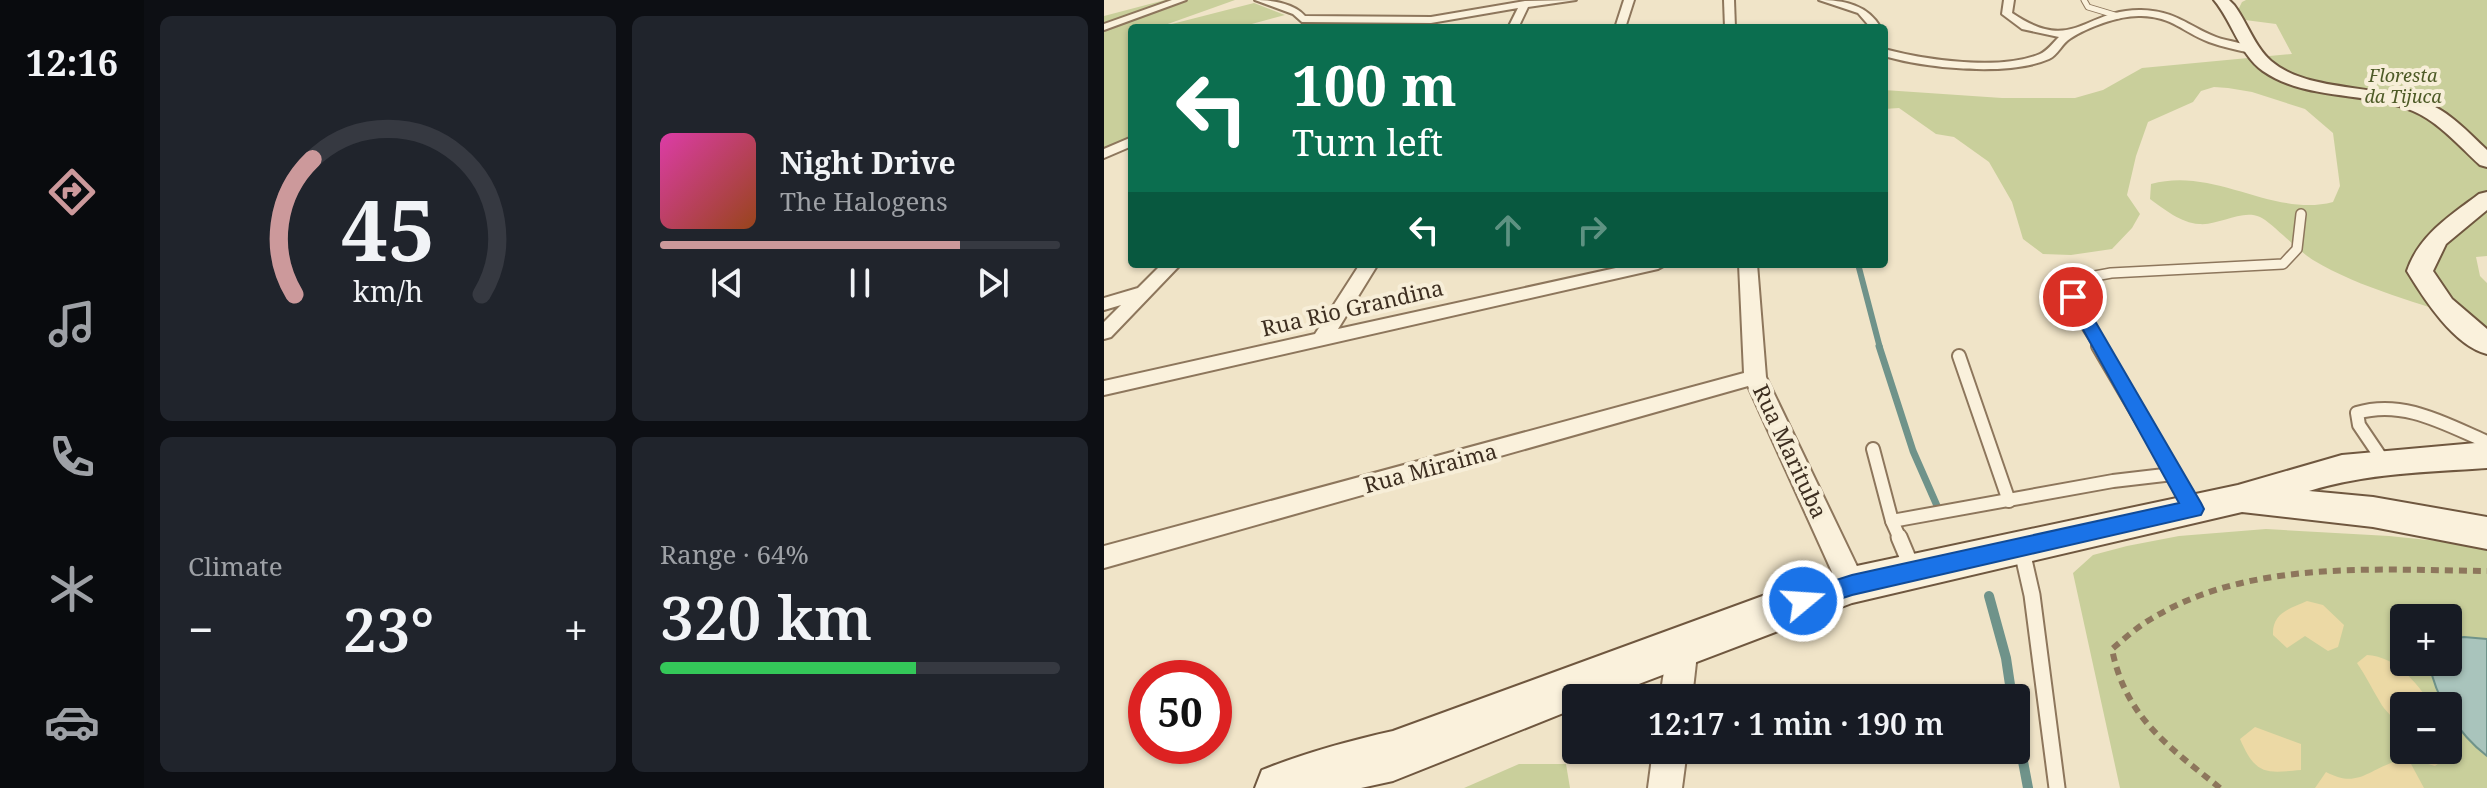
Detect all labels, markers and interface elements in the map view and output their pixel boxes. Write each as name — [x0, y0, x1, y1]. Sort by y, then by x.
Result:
text: 12:16 — [26, 38, 118, 87]
text: 100 m — [1292, 46, 1457, 122]
icon: left — [1160, 56, 1264, 160]
park label: Floresta da Tijuca — [2364, 63, 2442, 108]
text: Turn left — [1292, 118, 1443, 167]
text: Night Drive — [780, 142, 956, 183]
icon: directions — [44, 164, 100, 220]
text: 45 — [341, 171, 435, 284]
text: The Halogens — [780, 183, 948, 219]
icon: left — [1402, 208, 1446, 252]
icon: ahead — [1486, 208, 1530, 252]
icon: right — [1570, 208, 1614, 252]
icon: previous — [705, 261, 749, 305]
icon: pause — [838, 261, 882, 305]
icon: next — [971, 261, 1015, 305]
pin — [2039, 263, 2107, 331]
text: km/h — [353, 271, 423, 310]
street label: Rua Rio Grandina — [1258, 271, 1446, 343]
icon: arrive — [2051, 275, 2095, 319]
icon: music — [44, 296, 100, 352]
street label: Rua Marituba — [1747, 379, 1835, 523]
icon: phone — [44, 429, 100, 485]
street label: Rua Miraima — [1360, 435, 1500, 499]
text: Range · 64% — [660, 536, 809, 572]
text: Climate — [188, 548, 283, 584]
position arrow — [1761, 559, 1845, 643]
icon: climate — [44, 561, 100, 617]
text: 320 km — [660, 576, 872, 658]
text: 23° — [343, 588, 434, 670]
text: − — [188, 599, 213, 659]
text: + — [563, 599, 588, 659]
map controls — [2390, 604, 2462, 764]
button: + — [2390, 604, 2462, 676]
speed limit sign: 50 — [1128, 660, 1232, 764]
button: − — [2390, 692, 2462, 764]
icon: car — [44, 694, 100, 750]
text: 12:17 · 1 min · 190 m — [1648, 703, 1944, 744]

